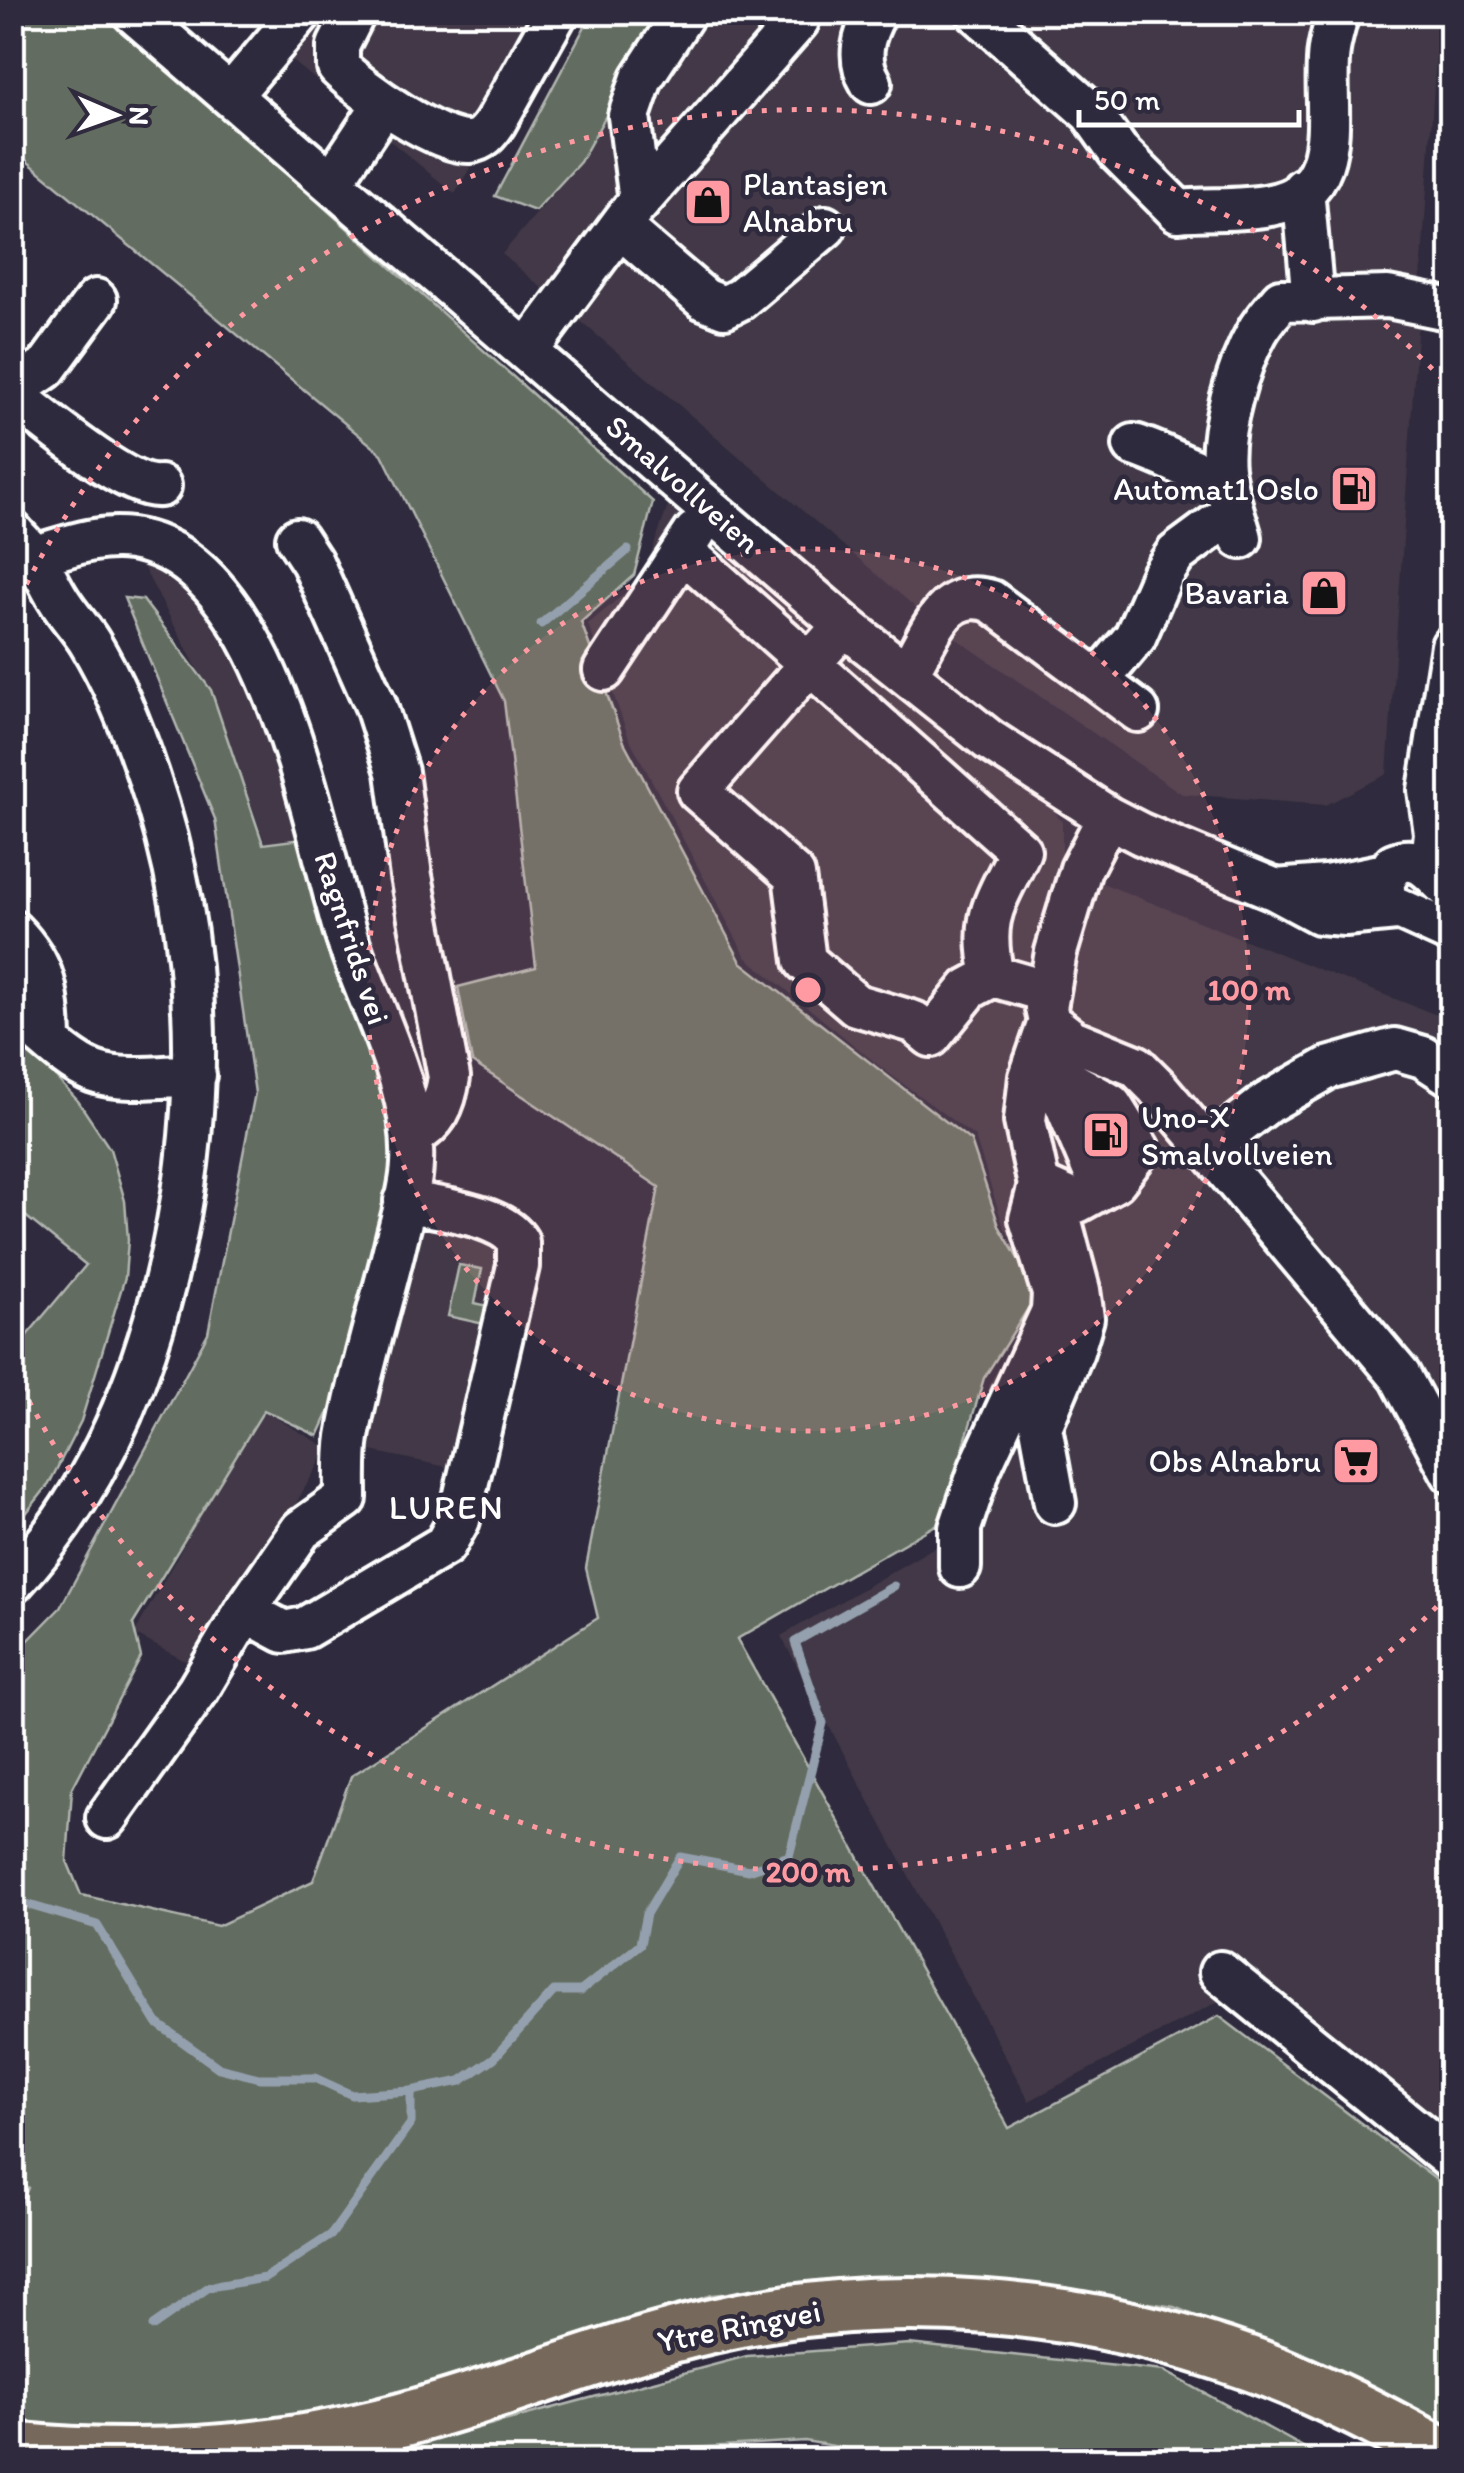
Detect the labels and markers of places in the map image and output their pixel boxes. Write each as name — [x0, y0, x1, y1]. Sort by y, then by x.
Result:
place label: Plantasjen Alnabru — [743, 165, 888, 240]
shop icon: Plantasjen Alnabru — [682, 176, 734, 228]
fuel station icon: Automat1 Oslo — [1328, 463, 1380, 515]
place label: Automat1 Oslo — [1113, 470, 1319, 508]
shop icon: Bavaria — [1298, 567, 1350, 619]
place label: Bavaria — [1184, 574, 1289, 612]
centre of rings — [790, 972, 826, 1008]
place label: Uno-X Smalvollveien — [1141, 1098, 1333, 1173]
fuel station icon: Uno-X Smalvollveien — [1080, 1109, 1132, 1161]
supermarket icon: Obs Alnabru — [1330, 1435, 1382, 1487]
place label: Obs Alnabru — [1149, 1442, 1321, 1480]

